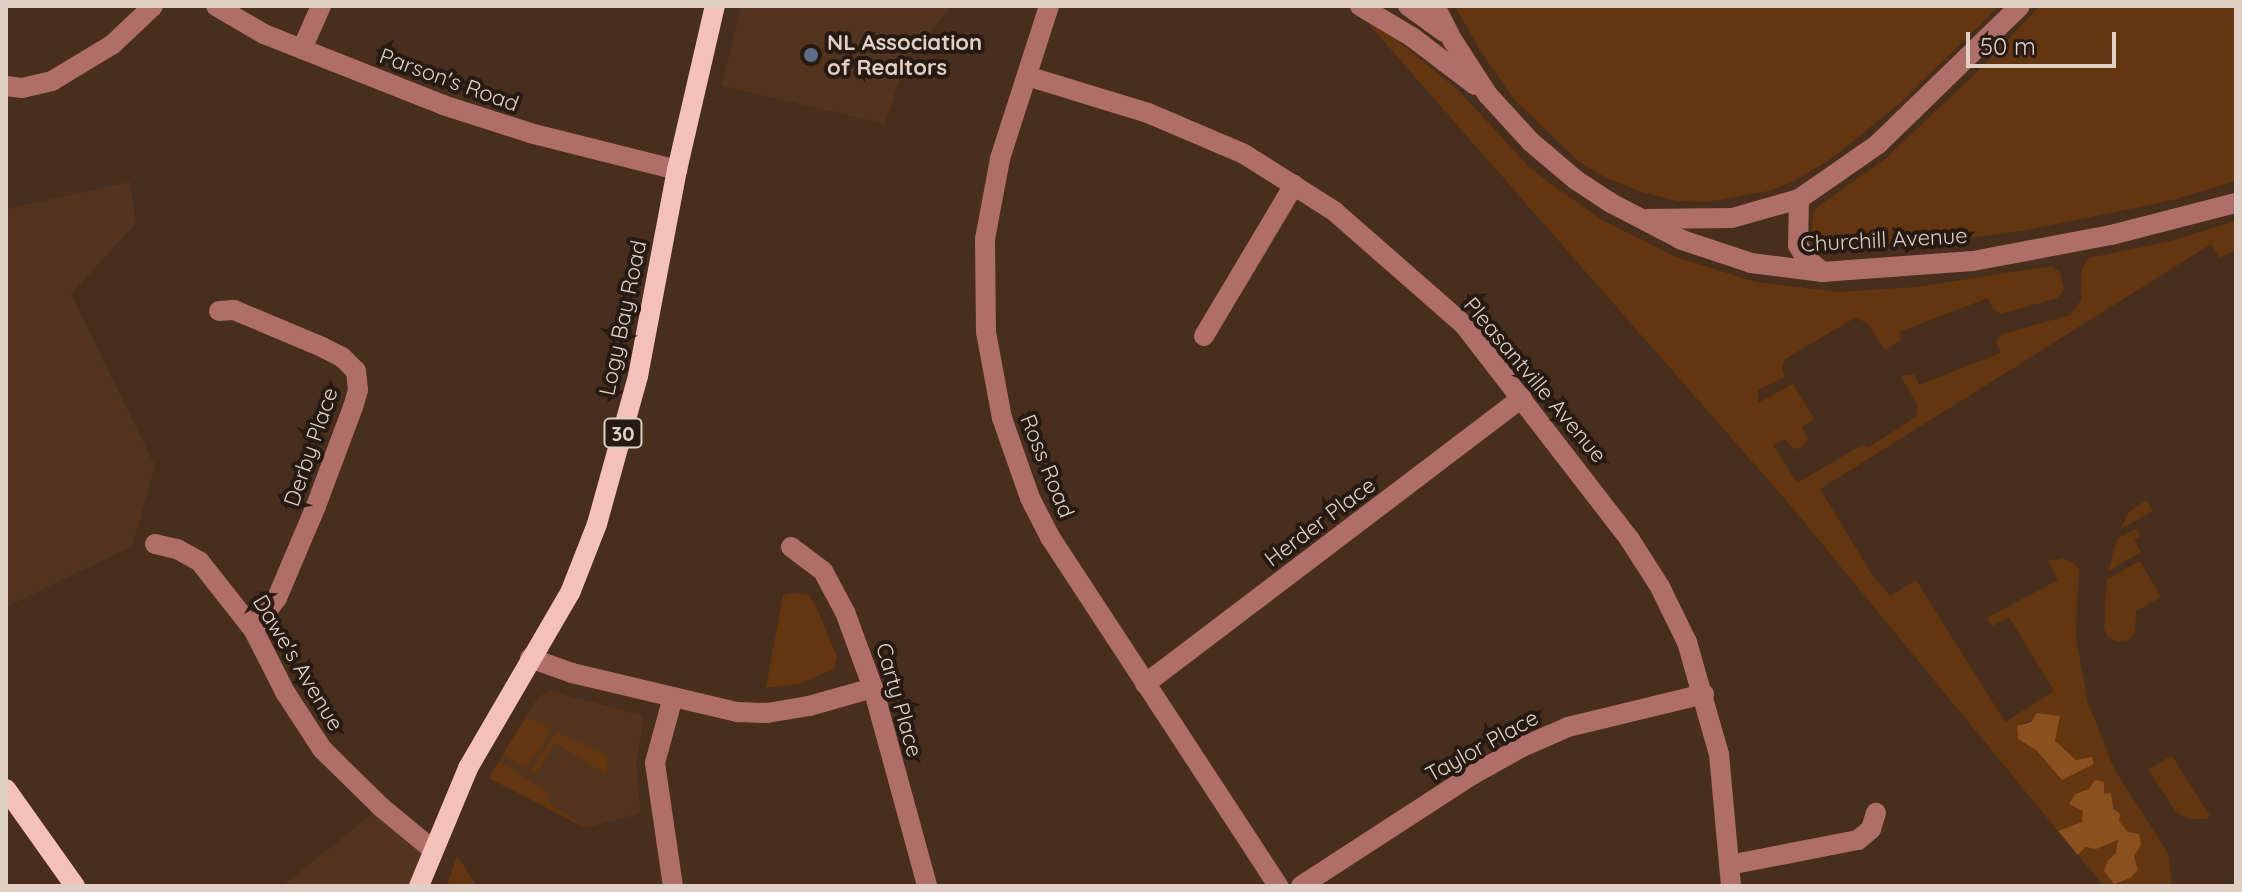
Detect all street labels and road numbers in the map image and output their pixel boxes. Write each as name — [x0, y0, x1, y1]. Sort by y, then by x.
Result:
street label: Parson's Road — [376, 43, 522, 117]
street label: Churchill Avenue — [1800, 222, 1968, 258]
street label: Logy Bay Road — [594, 238, 652, 398]
street label: Pleasantville Avenue — [1458, 292, 1612, 468]
street label: Derby Place — [278, 384, 344, 510]
street label: Ross Road — [1014, 410, 1080, 522]
road number: 30 — [603, 417, 643, 449]
street label: Herder Place — [1259, 472, 1381, 572]
street label: Dawe's Avenue — [247, 590, 349, 736]
street label: Carty Place — [870, 640, 928, 760]
street label: Taylor Place — [1421, 704, 1543, 788]

